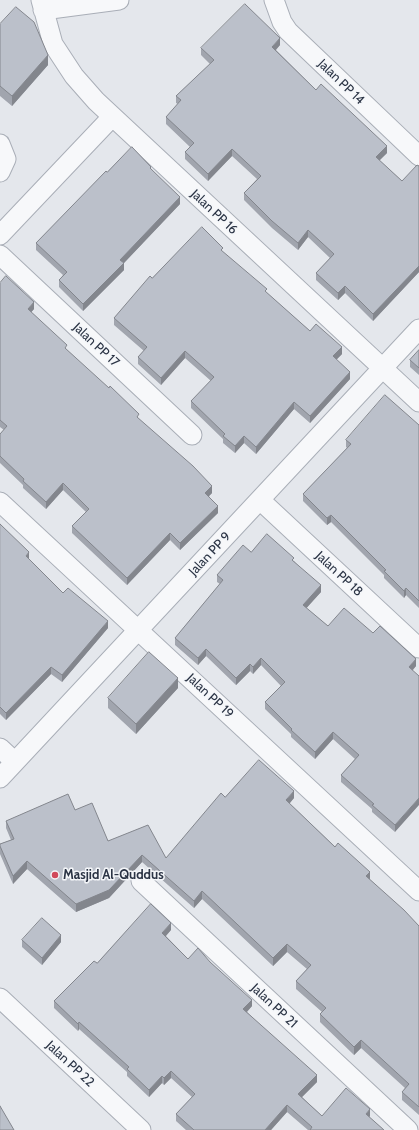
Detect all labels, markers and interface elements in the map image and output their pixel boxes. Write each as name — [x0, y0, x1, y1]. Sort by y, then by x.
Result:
street label: Jalan PP 14 — [315, 56, 367, 108]
street label: Jalan PP 16 — [187, 186, 241, 238]
street label: Jalan PP 17 — [70, 320, 122, 370]
street label: Jalan PP 9 — [186, 529, 234, 579]
street label: Jalan PP 18 — [312, 548, 366, 600]
street label: Jalan PP 19 — [183, 670, 237, 722]
place label: Masjid Al-Quddus — [63, 867, 164, 883]
marker: Masjid Al-Quddus — [50, 870, 60, 880]
street label: Jalan PP 21 — [248, 981, 300, 1031]
street label: Jalan PP 22 — [43, 1038, 97, 1090]

